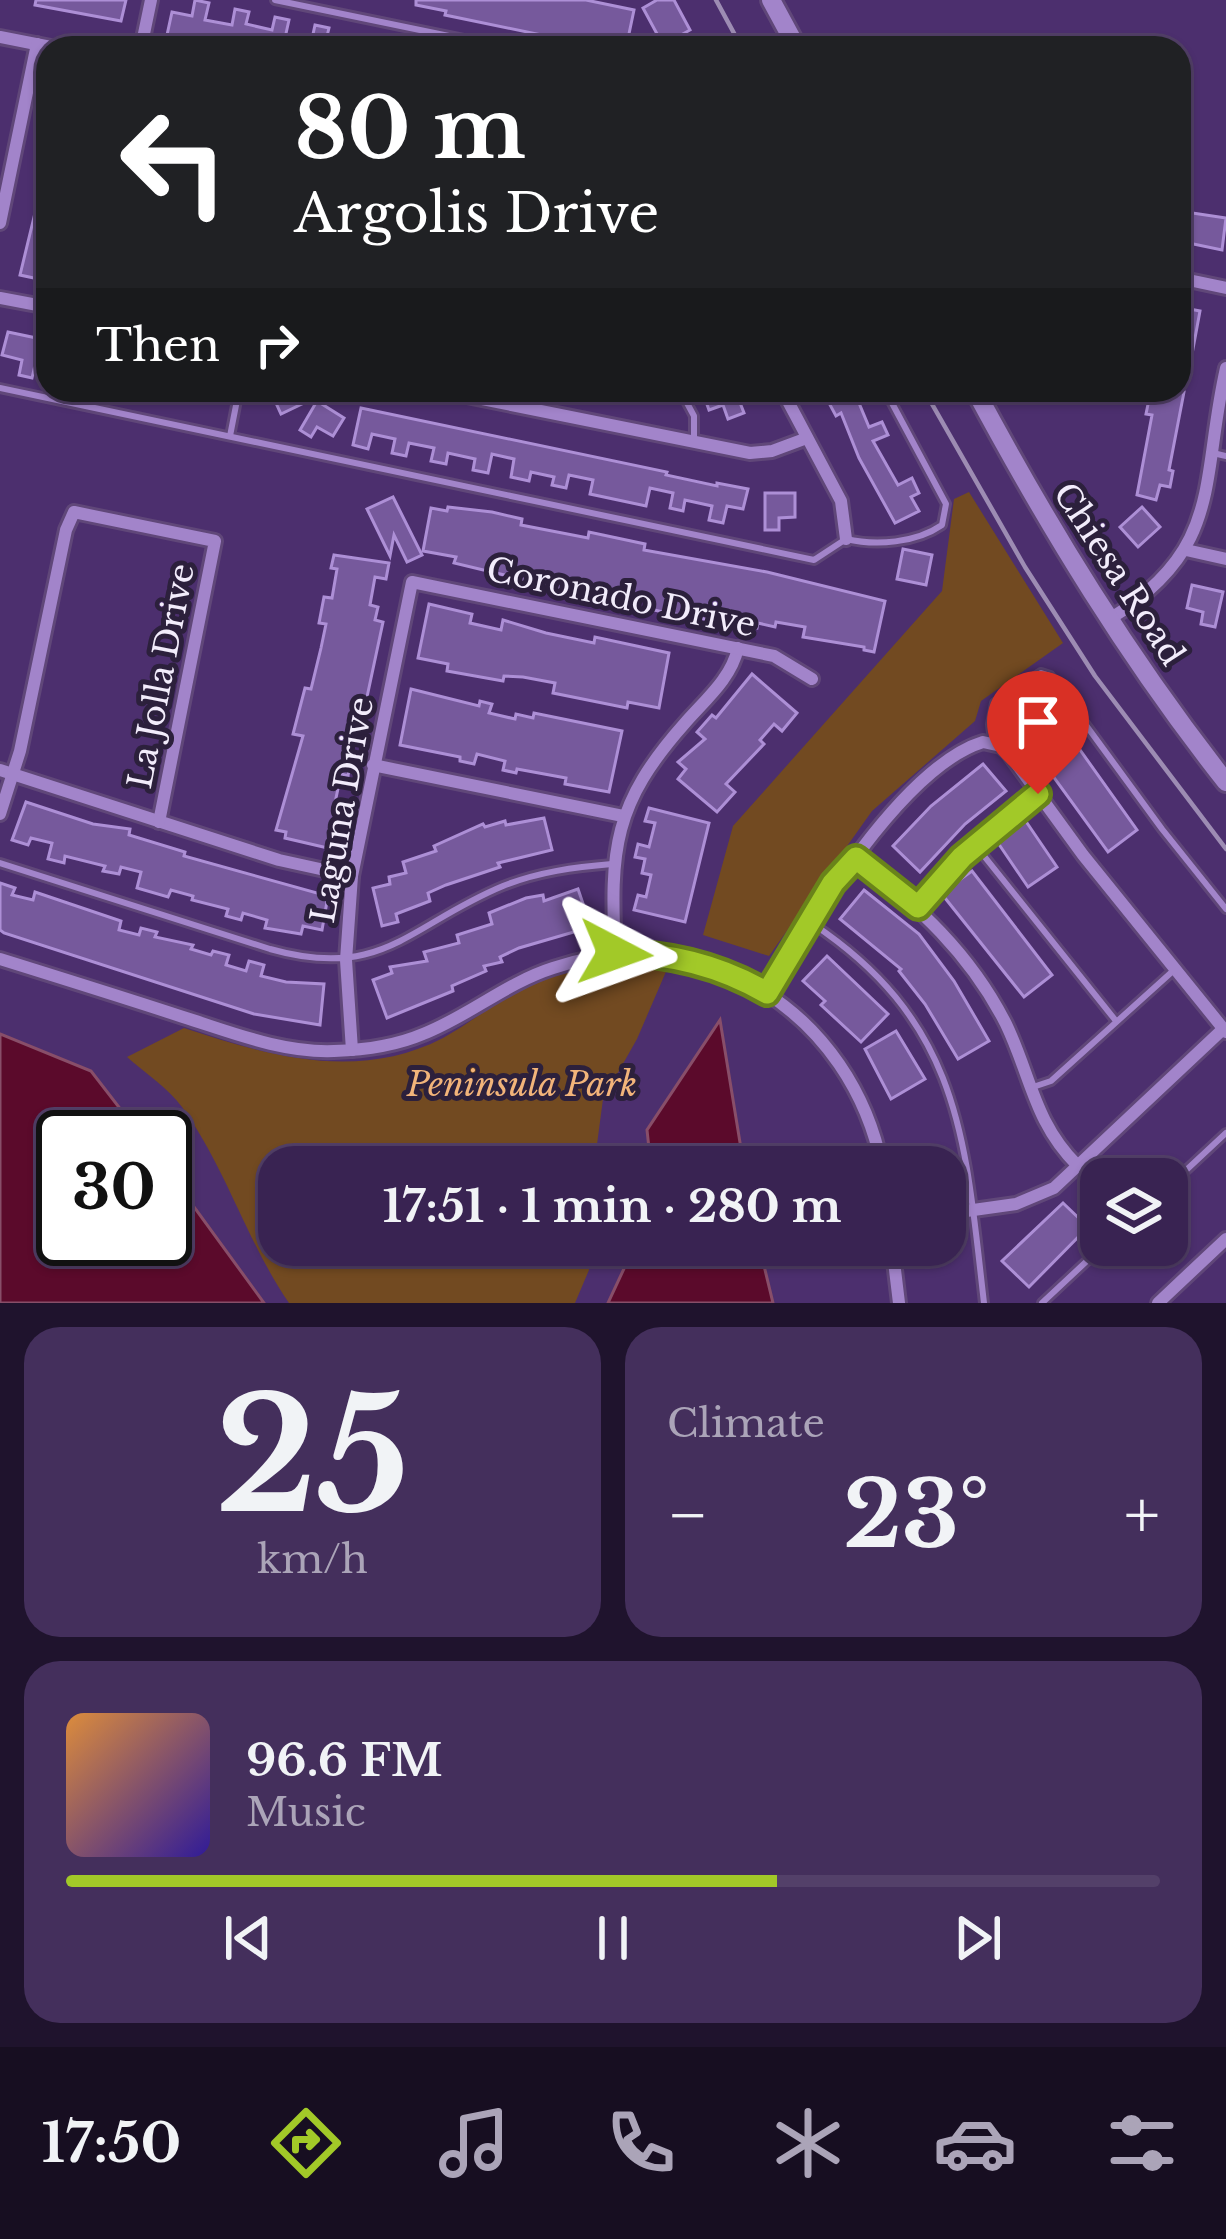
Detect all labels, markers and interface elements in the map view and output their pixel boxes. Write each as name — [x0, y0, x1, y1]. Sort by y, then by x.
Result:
text: 80 m — [294, 77, 526, 181]
icon: left — [96, 84, 252, 240]
text: Argolis Drive — [294, 180, 659, 247]
icon: right — [244, 312, 310, 378]
text: Then — [96, 317, 220, 373]
street label: Chiesa Road — [1045, 475, 1193, 673]
street label: Coronado Drive — [483, 548, 759, 646]
street label: La Jolla Drive — [119, 560, 203, 792]
pin — [987, 671, 1089, 794]
icon: arrive — [1005, 689, 1071, 755]
street label: Laguna Drive — [302, 694, 382, 926]
position arrow — [552, 890, 678, 1016]
park label: Peninsula Park — [406, 1064, 637, 1105]
speed limit sign: 30 — [36, 1110, 192, 1266]
map controls — [1080, 1158, 1188, 1266]
button: layers — [1080, 1158, 1188, 1266]
text: 17:51 · 1 min · 280 m — [382, 1178, 842, 1234]
text: 25 — [215, 1360, 410, 1553]
text: Climate — [667, 1399, 825, 1448]
text: 23° — [843, 1460, 989, 1571]
text: − — [667, 1474, 709, 1556]
text: + — [1124, 1474, 1160, 1556]
text: km/h — [257, 1535, 368, 1584]
text: 96.6 FM — [246, 1732, 443, 1788]
text: Music — [246, 1788, 366, 1837]
icon: previous — [215, 1905, 281, 1971]
icon: pause — [580, 1905, 646, 1971]
icon: next — [945, 1905, 1011, 1971]
icon: directions — [264, 2101, 348, 2185]
icon: music — [432, 2101, 516, 2185]
icon: phone — [599, 2101, 683, 2185]
icon: climate — [766, 2101, 850, 2185]
icon: car — [933, 2101, 1017, 2185]
icon: filters — [1100, 2101, 1184, 2185]
text: 17:50 — [42, 2110, 181, 2177]

